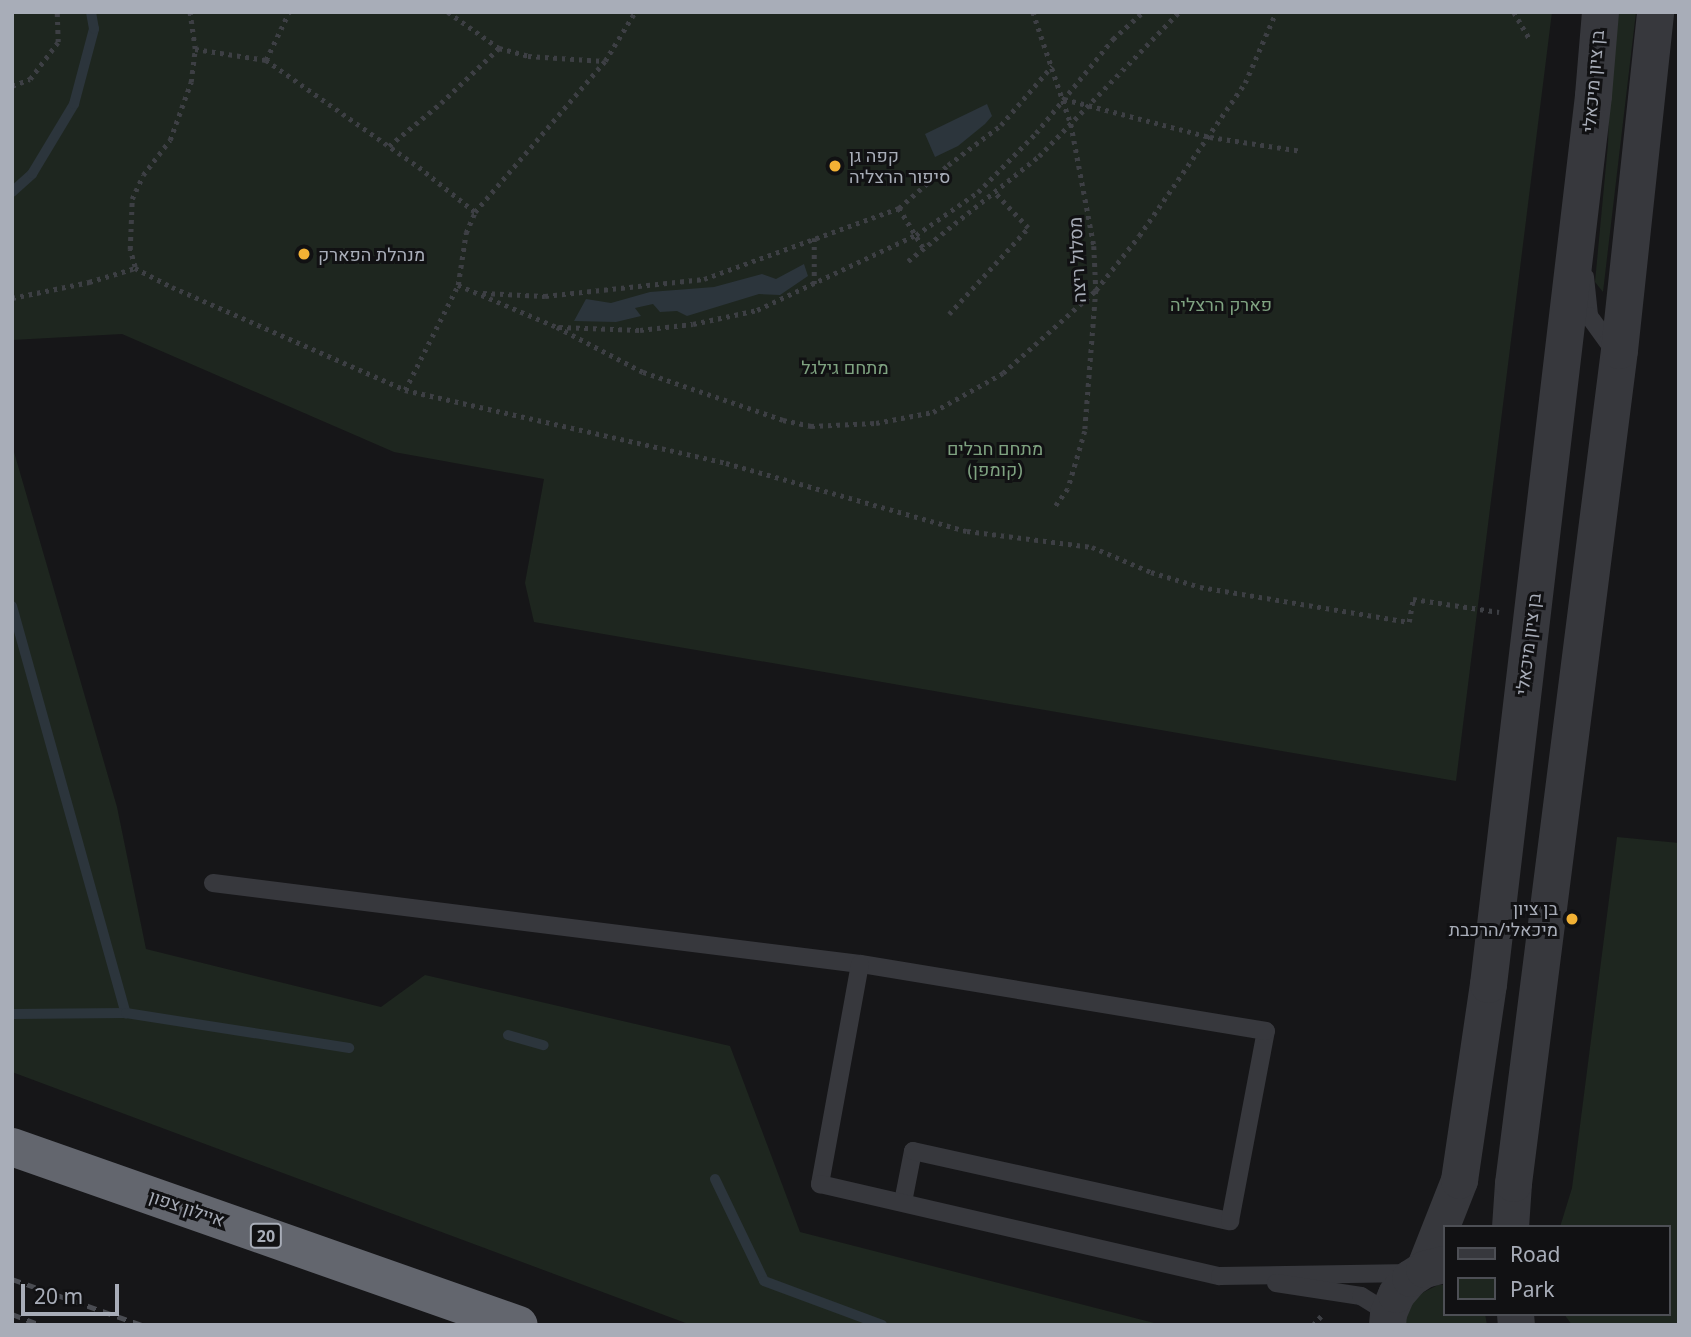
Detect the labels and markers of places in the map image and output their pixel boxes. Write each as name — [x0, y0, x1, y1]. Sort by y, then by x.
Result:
place label: קפה גן סיפור הרצליה — [849, 145, 951, 188]
marker: קפה גן סיפור הרצליה — [827, 158, 843, 174]
place label: מנהלת הפארק — [318, 243, 425, 265]
marker: מנהלת הפארק — [296, 246, 312, 262]
place label: בן ציון מיכאלי/הרכבת — [1449, 898, 1558, 940]
marker: בן ציון מיכאלי/הרכבת — [1564, 911, 1580, 927]

